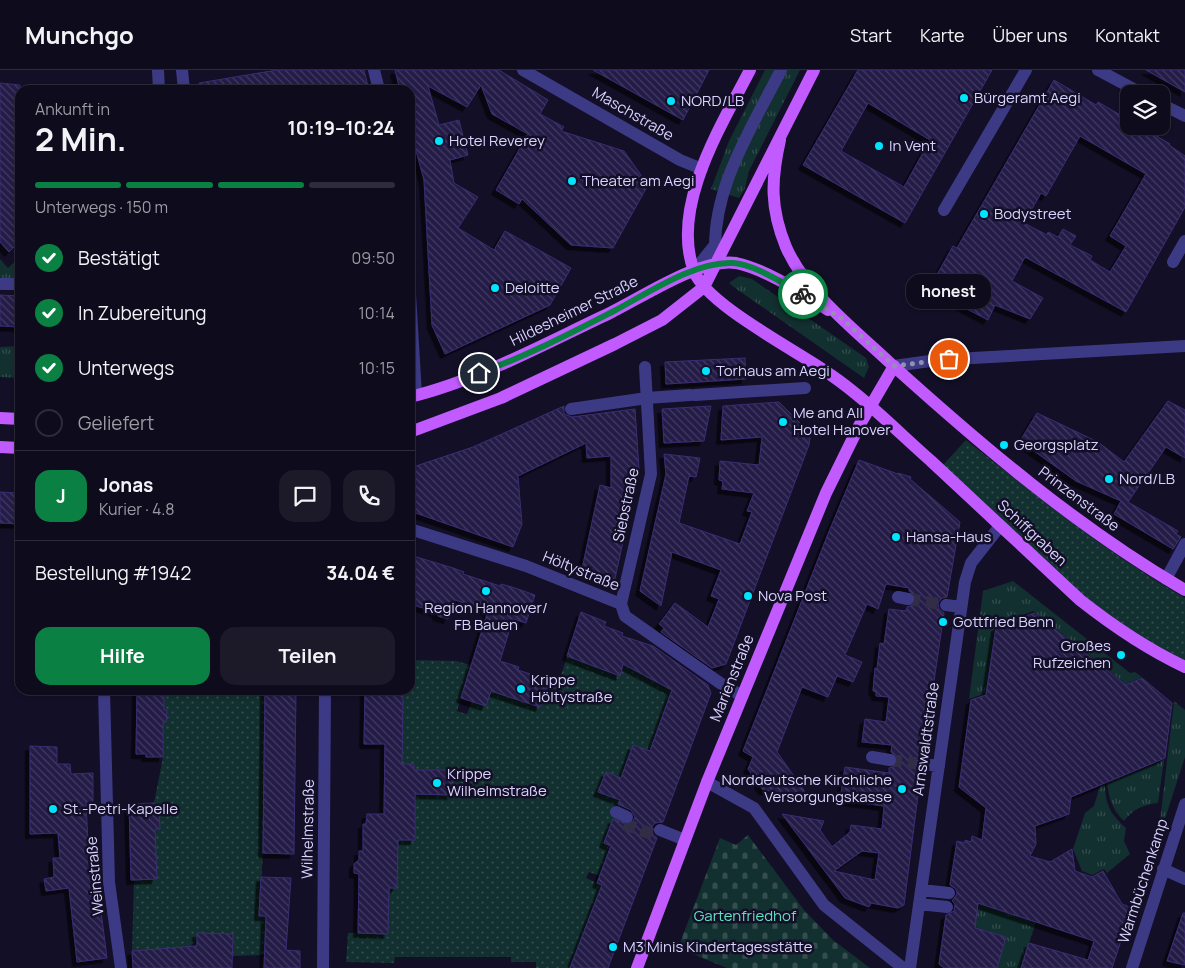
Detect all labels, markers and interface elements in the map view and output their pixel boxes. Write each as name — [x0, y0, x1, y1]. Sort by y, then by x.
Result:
text: Munchgo — [25, 18, 134, 51]
text: Start — [850, 23, 892, 47]
text: Karte — [920, 23, 965, 47]
text: Über uns — [993, 23, 1067, 47]
text: Kontakt — [1095, 23, 1160, 47]
street label: Maschstraße — [589, 82, 678, 146]
map controls — [1120, 85, 1170, 135]
button: layers — [1120, 85, 1170, 135]
place label: Bürgeramt Aegi — [974, 87, 1081, 108]
place label: NORD/LB — [681, 90, 744, 111]
marker: Bürgeramt Aegi — [958, 92, 970, 104]
marker: NORD/LB — [665, 95, 677, 107]
text: Ankunft in — [35, 98, 110, 120]
text: 10:19–10:24 — [288, 115, 395, 141]
text: 2 Min. — [35, 117, 127, 161]
place label: Hotel Reverey — [449, 130, 545, 151]
marker: Hotel Reverey — [433, 135, 445, 147]
place label: In Vent — [889, 135, 936, 156]
marker: In Vent — [873, 140, 885, 152]
place label: Theater am Aegi — [582, 170, 694, 191]
marker: Theater am Aegi — [566, 175, 578, 187]
text: Unterwegs · 150 m — [35, 196, 168, 218]
place label: Bodystreet — [994, 203, 1072, 224]
marker: Bodystreet — [978, 208, 990, 220]
icon: check — [35, 244, 63, 272]
text: Bestätigt — [78, 245, 160, 271]
text: 09:50 — [352, 247, 395, 269]
courier — [778, 269, 828, 319]
street label: Hildesheimer Straße — [506, 270, 642, 351]
callout: honest — [906, 274, 992, 309]
place label: Deloitte — [505, 277, 560, 298]
icon: bike — [789, 280, 817, 308]
text: honest — [921, 280, 976, 302]
marker: Deloitte — [489, 282, 501, 294]
icon: check — [35, 299, 63, 327]
text: In Zubereitung — [78, 300, 206, 326]
text: 10:14 — [359, 302, 395, 324]
pin — [928, 338, 970, 380]
icon: bag — [935, 345, 963, 373]
pin — [458, 352, 500, 394]
icon: check — [35, 354, 63, 382]
text: Unterwegs — [78, 355, 174, 381]
text: 10:15 — [359, 357, 395, 379]
icon: home — [465, 359, 493, 387]
place label: Torhaus am Aegi — [716, 360, 830, 381]
marker: Torhaus am Aegi — [700, 365, 712, 377]
place label: Me and All Hotel Hanover — [793, 402, 891, 440]
text: Geliefert — [78, 410, 154, 436]
marker: Me and All Hotel Hanover — [777, 416, 789, 428]
place label: Georgsplatz — [1014, 434, 1099, 455]
marker: Georgsplatz — [998, 439, 1010, 451]
street label: Prinzenstraße — [1034, 461, 1124, 536]
street label: Siebstraße — [607, 466, 644, 544]
place label: Nord/LB — [1119, 468, 1175, 489]
button: chat — [279, 470, 331, 522]
button: phone — [343, 470, 395, 522]
text: Jonas — [99, 472, 153, 498]
marker: Nord/LB — [1103, 473, 1115, 485]
text: J — [56, 483, 66, 509]
street label: Schiffgraben — [993, 495, 1072, 571]
text: Kurier · 4.8 — [99, 498, 175, 520]
place label: Hansa-Haus — [906, 526, 992, 547]
marker: Hansa-Haus — [890, 531, 902, 543]
street label: Höltystraße — [540, 546, 623, 596]
text: Bestellung #1942 — [35, 560, 191, 586]
text: 34.04 € — [326, 560, 395, 586]
marker: Region Hannover/ FB Bauen — [480, 585, 492, 597]
place label: Nova Post — [758, 585, 827, 606]
marker: Nova Post — [742, 590, 754, 602]
place label: Region Hannover/ FB Bauen — [424, 597, 548, 635]
place label: Gottfried Benn — [953, 611, 1054, 632]
marker: Gottfried Benn — [937, 616, 949, 628]
button: Hilfe — [35, 627, 210, 685]
button: Teilen — [220, 627, 395, 685]
street label: Marienstraße — [704, 631, 759, 725]
place label: Großes Rufzeichen — [1033, 635, 1111, 673]
marker: Großes Rufzeichen — [1115, 649, 1127, 661]
place label: Krippe Höltystraße — [531, 669, 613, 707]
street label: Arnswaldtstraße — [907, 681, 944, 797]
marker: Krippe Höltystraße — [515, 683, 527, 695]
place label: Krippe Wilhelmstraße — [447, 763, 547, 801]
place label: Norddeutsche Kirchliche Versorgungskasse — [721, 769, 892, 807]
marker: Krippe Wilhelmstraße — [431, 777, 443, 789]
street label: Wilhelmstraße — [296, 779, 319, 879]
marker: Norddeutsche Kirchliche Versorgungskasse — [896, 783, 908, 795]
place label: St.-Petri-Kapelle — [63, 798, 178, 819]
marker: St.-Petri-Kapelle — [47, 803, 59, 815]
street label: Warmbüchenkamp — [1113, 816, 1173, 946]
street label: Weinstraße — [81, 835, 108, 917]
park label: Gartenfriedhof — [694, 905, 797, 926]
place label: M3 Minis Kindertagesstätte — [623, 936, 813, 957]
marker: M3 Minis Kindertagesstätte — [607, 941, 619, 953]

